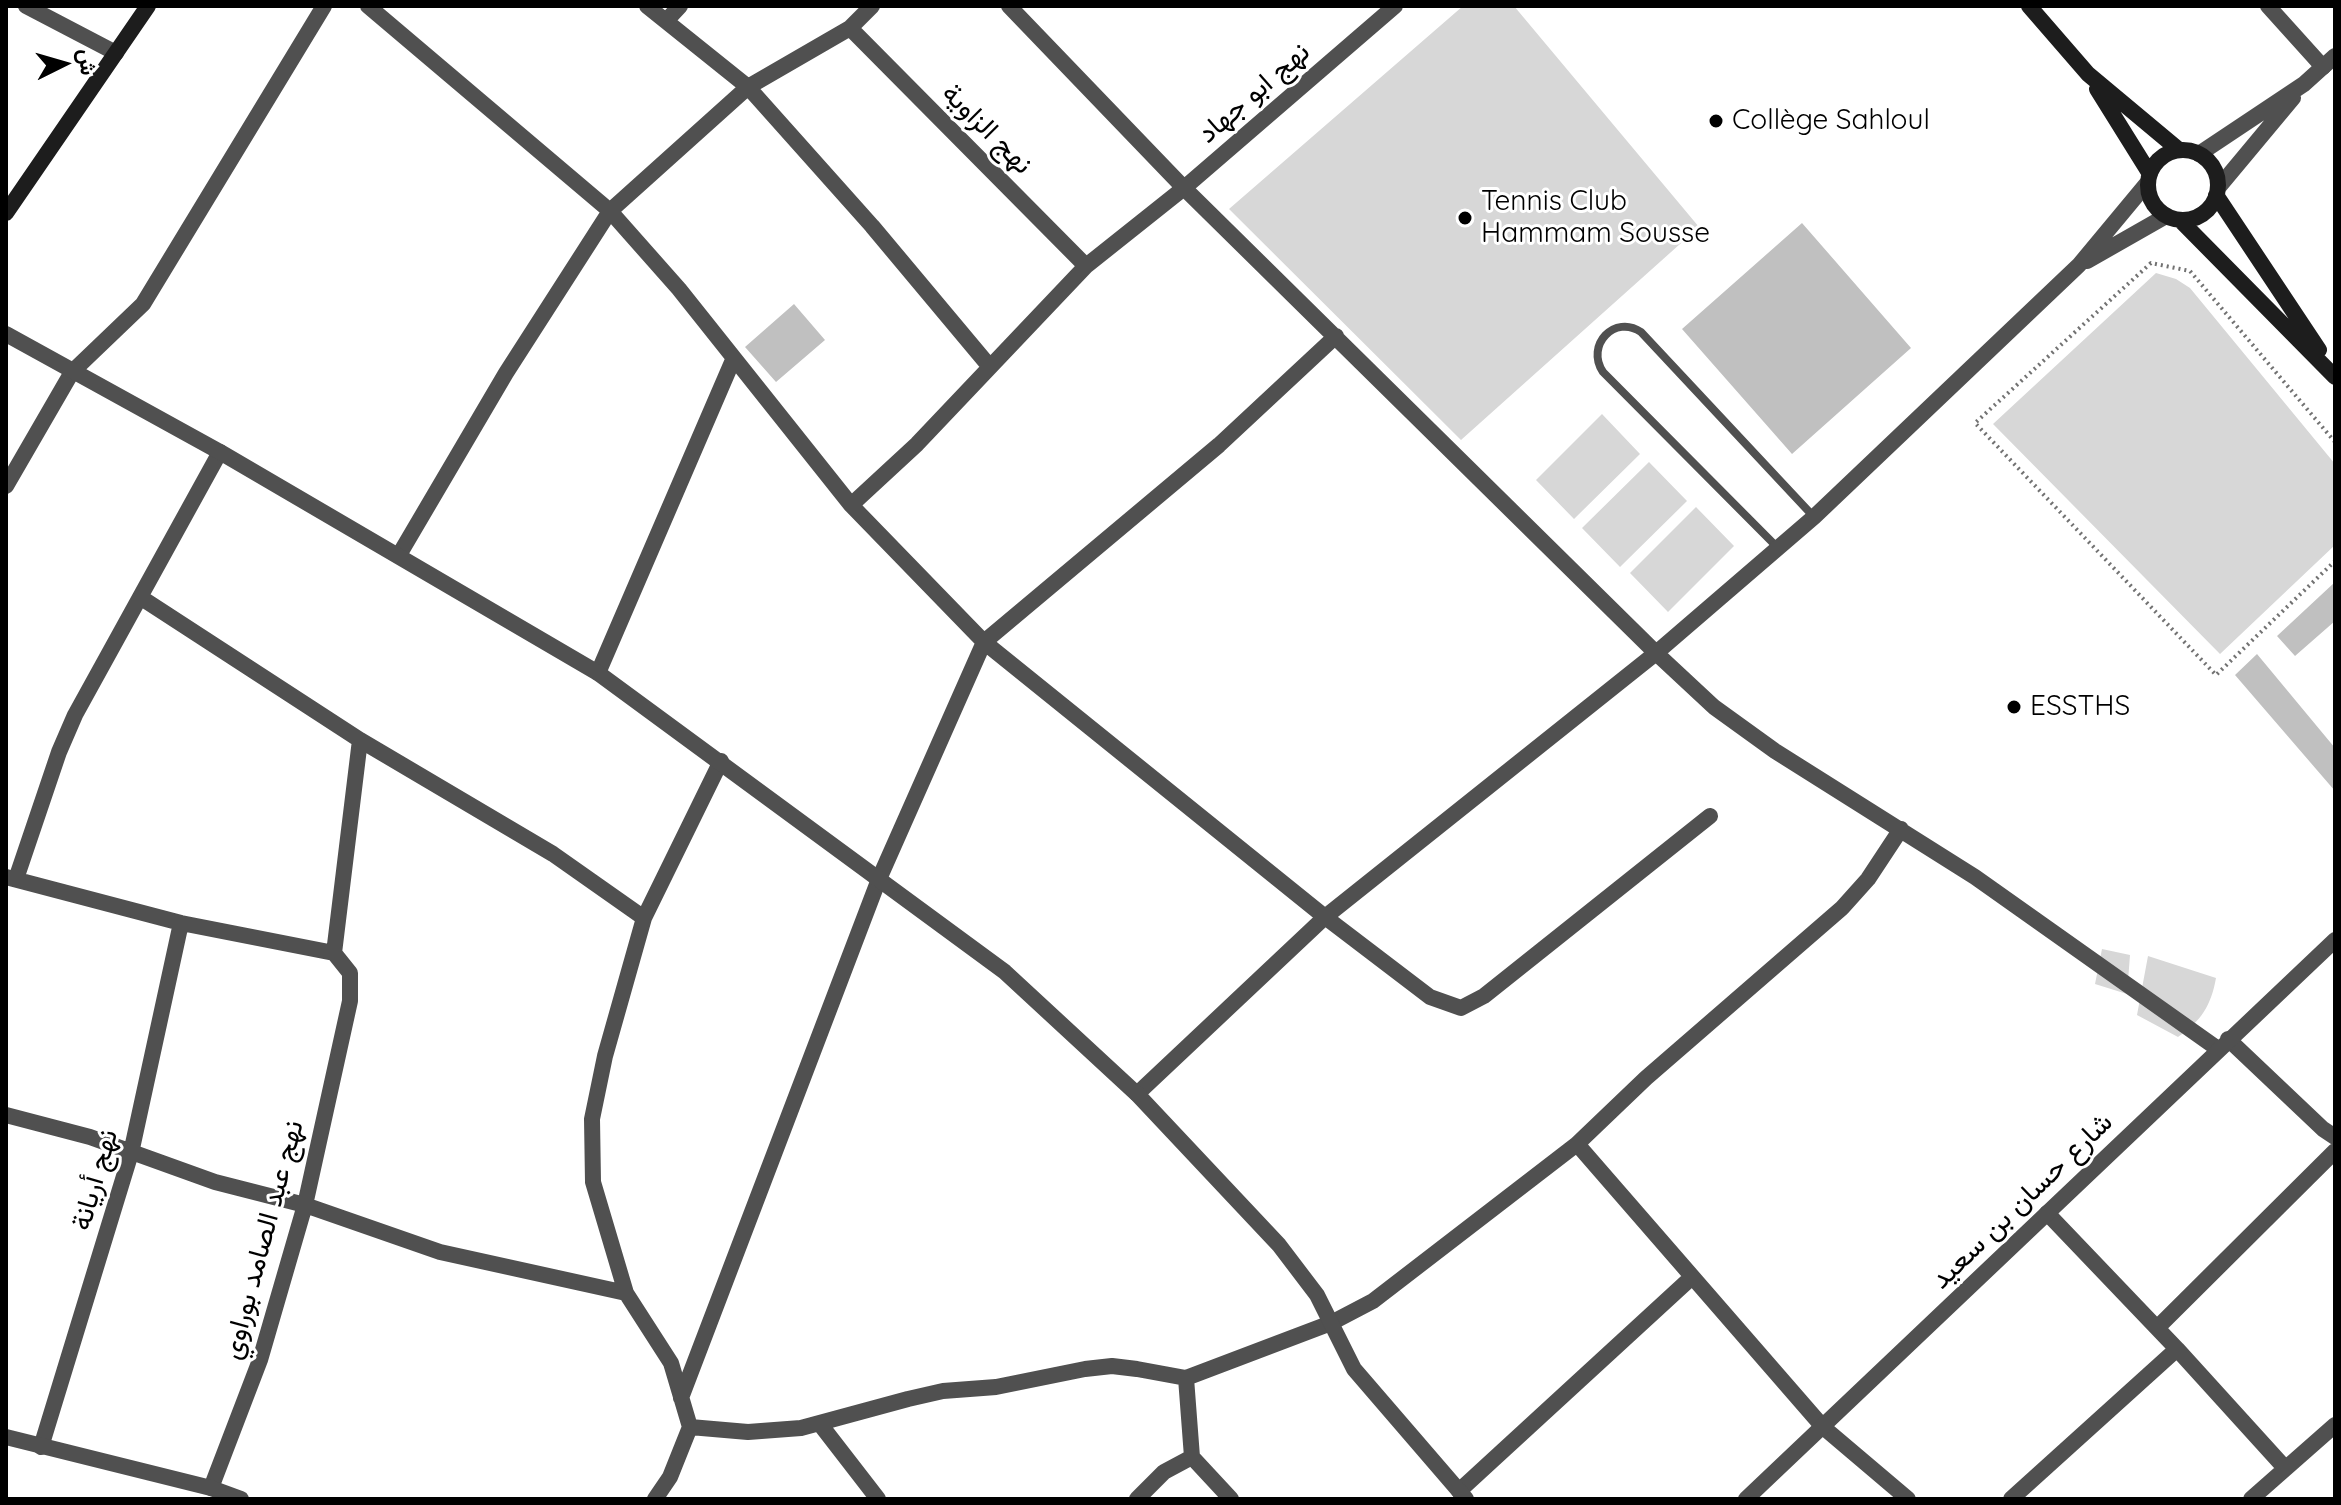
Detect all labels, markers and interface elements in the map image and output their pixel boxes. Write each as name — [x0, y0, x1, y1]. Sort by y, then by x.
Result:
north arrow — [24, 24, 104, 104]
street label: نهج ابو جهاد — [1191, 35, 1317, 151]
text: ش — [73, 48, 103, 76]
street label: نهج الزاوية — [935, 77, 1039, 181]
place label: Collège Sahloul — [1732, 104, 1930, 138]
marker: Collège Sahloul — [1707, 112, 1725, 130]
place label: Tennis Club Hammam Sousse — [1481, 185, 1710, 251]
marker: Tennis Club Hammam Sousse — [1456, 209, 1474, 227]
place label: ESSTHS — [2030, 690, 2130, 724]
marker: ESSTHS — [2005, 698, 2023, 716]
street label: شارع حسان بن سعيد — [1924, 1106, 2120, 1296]
street label: نهج عبد الصامد بوراوي — [215, 1117, 311, 1363]
street label: نهج أريانة — [65, 1126, 125, 1234]

